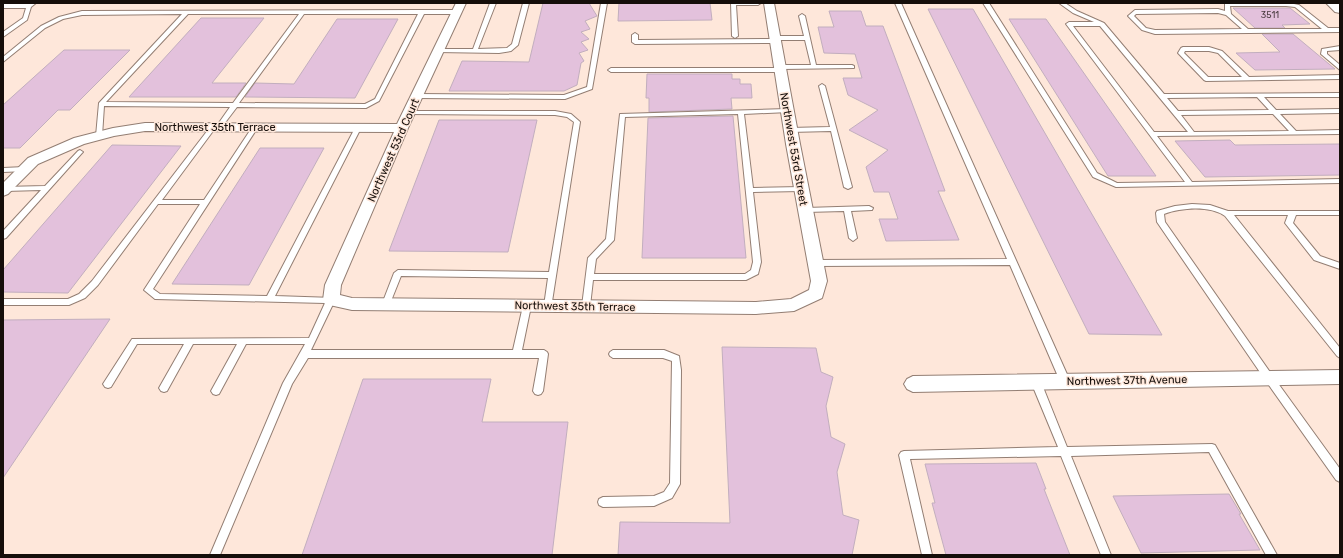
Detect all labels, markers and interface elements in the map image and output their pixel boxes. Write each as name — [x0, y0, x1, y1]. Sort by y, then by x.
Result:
house number: 3511 — [1261, 10, 1279, 20]
street label: Northwest 53rd Street — [777, 91, 810, 207]
street label: Northwest 53rd Court — [365, 96, 422, 204]
street label: Northwest 35th Terrace — [154, 121, 276, 134]
street label: Northwest 35th Terrace — [514, 299, 636, 314]
street label: Northwest 37th Avenue — [1067, 373, 1187, 388]

